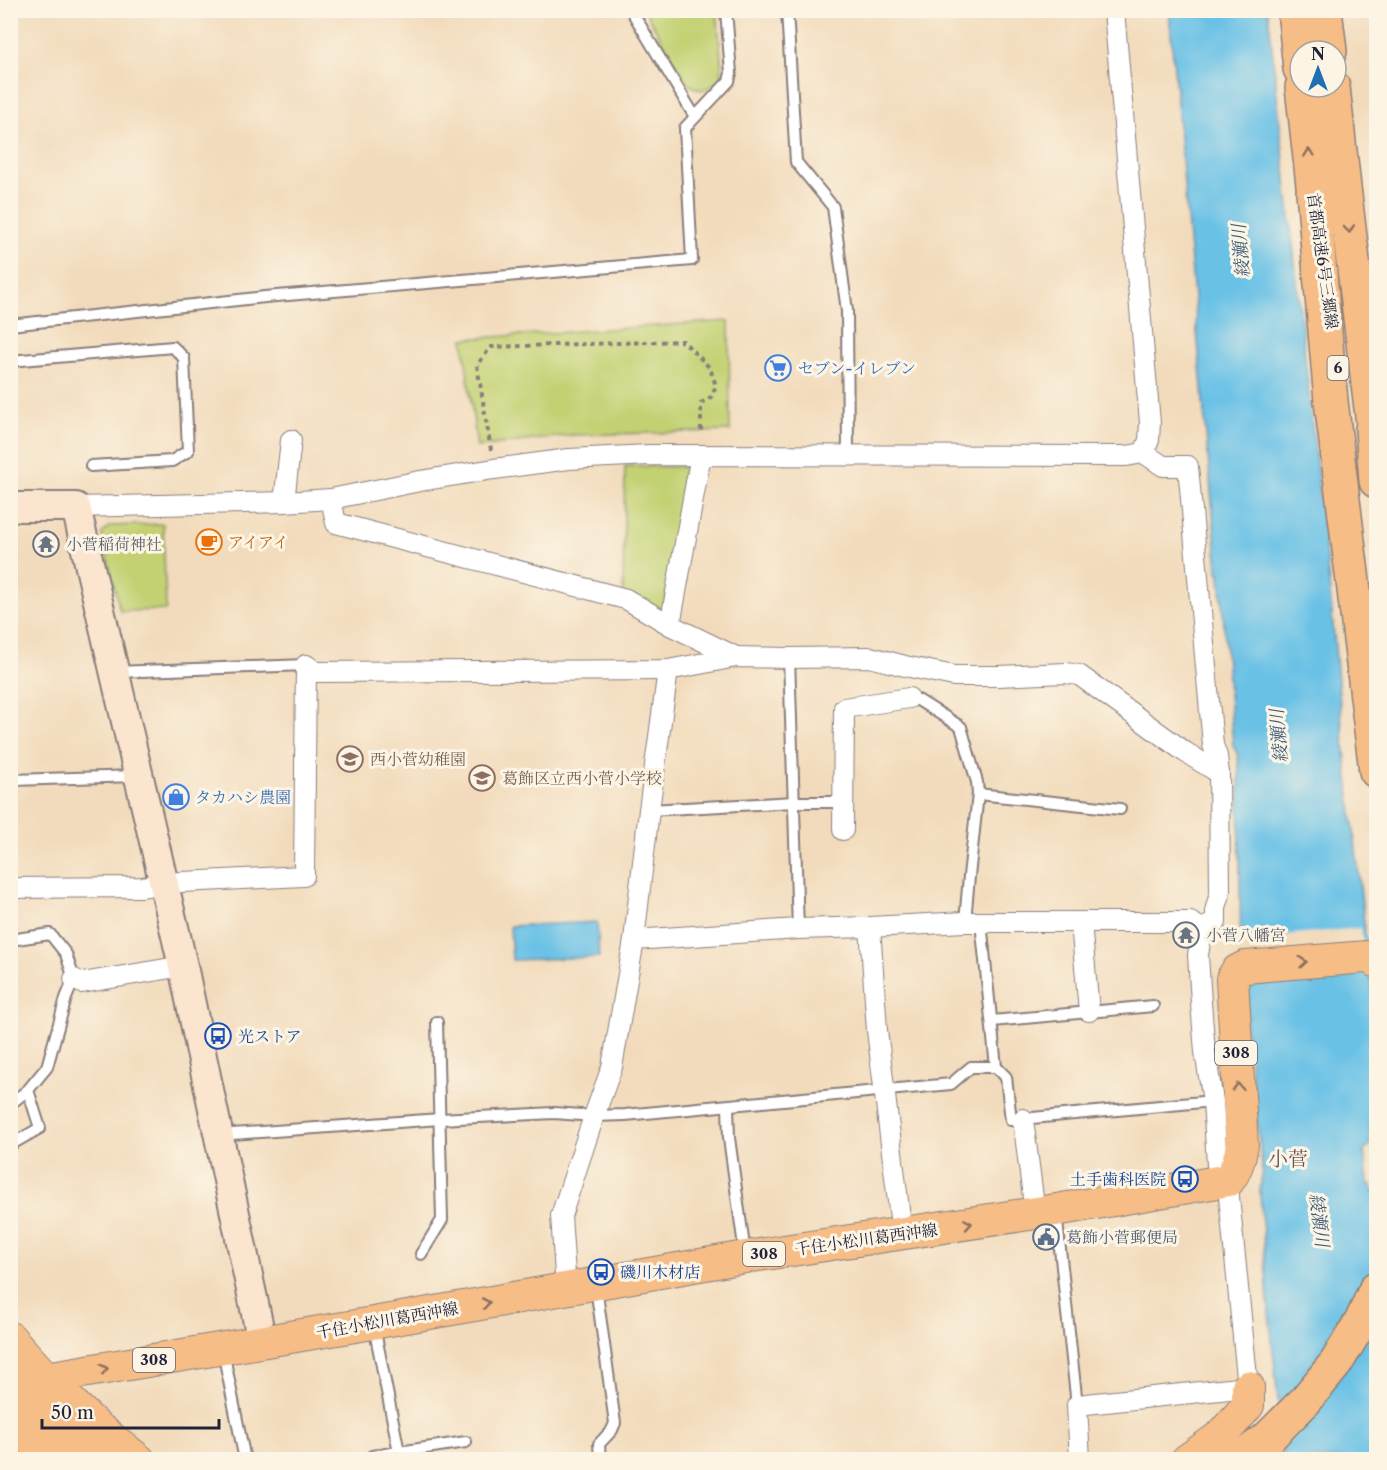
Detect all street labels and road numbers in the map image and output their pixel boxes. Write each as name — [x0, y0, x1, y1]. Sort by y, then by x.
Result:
street label: 首都高速6号三郷線 — [1304, 192, 1342, 330]
road number: 6 — [1328, 356, 1348, 380]
road number: 308 — [1215, 1041, 1257, 1065]
street label: 千住小松川葛西沖線 — [793, 1219, 939, 1259]
road number: 308 — [743, 1242, 785, 1266]
street label: 千住小松川葛西沖線 — [314, 1298, 460, 1342]
road number: 308 — [133, 1348, 175, 1372]

